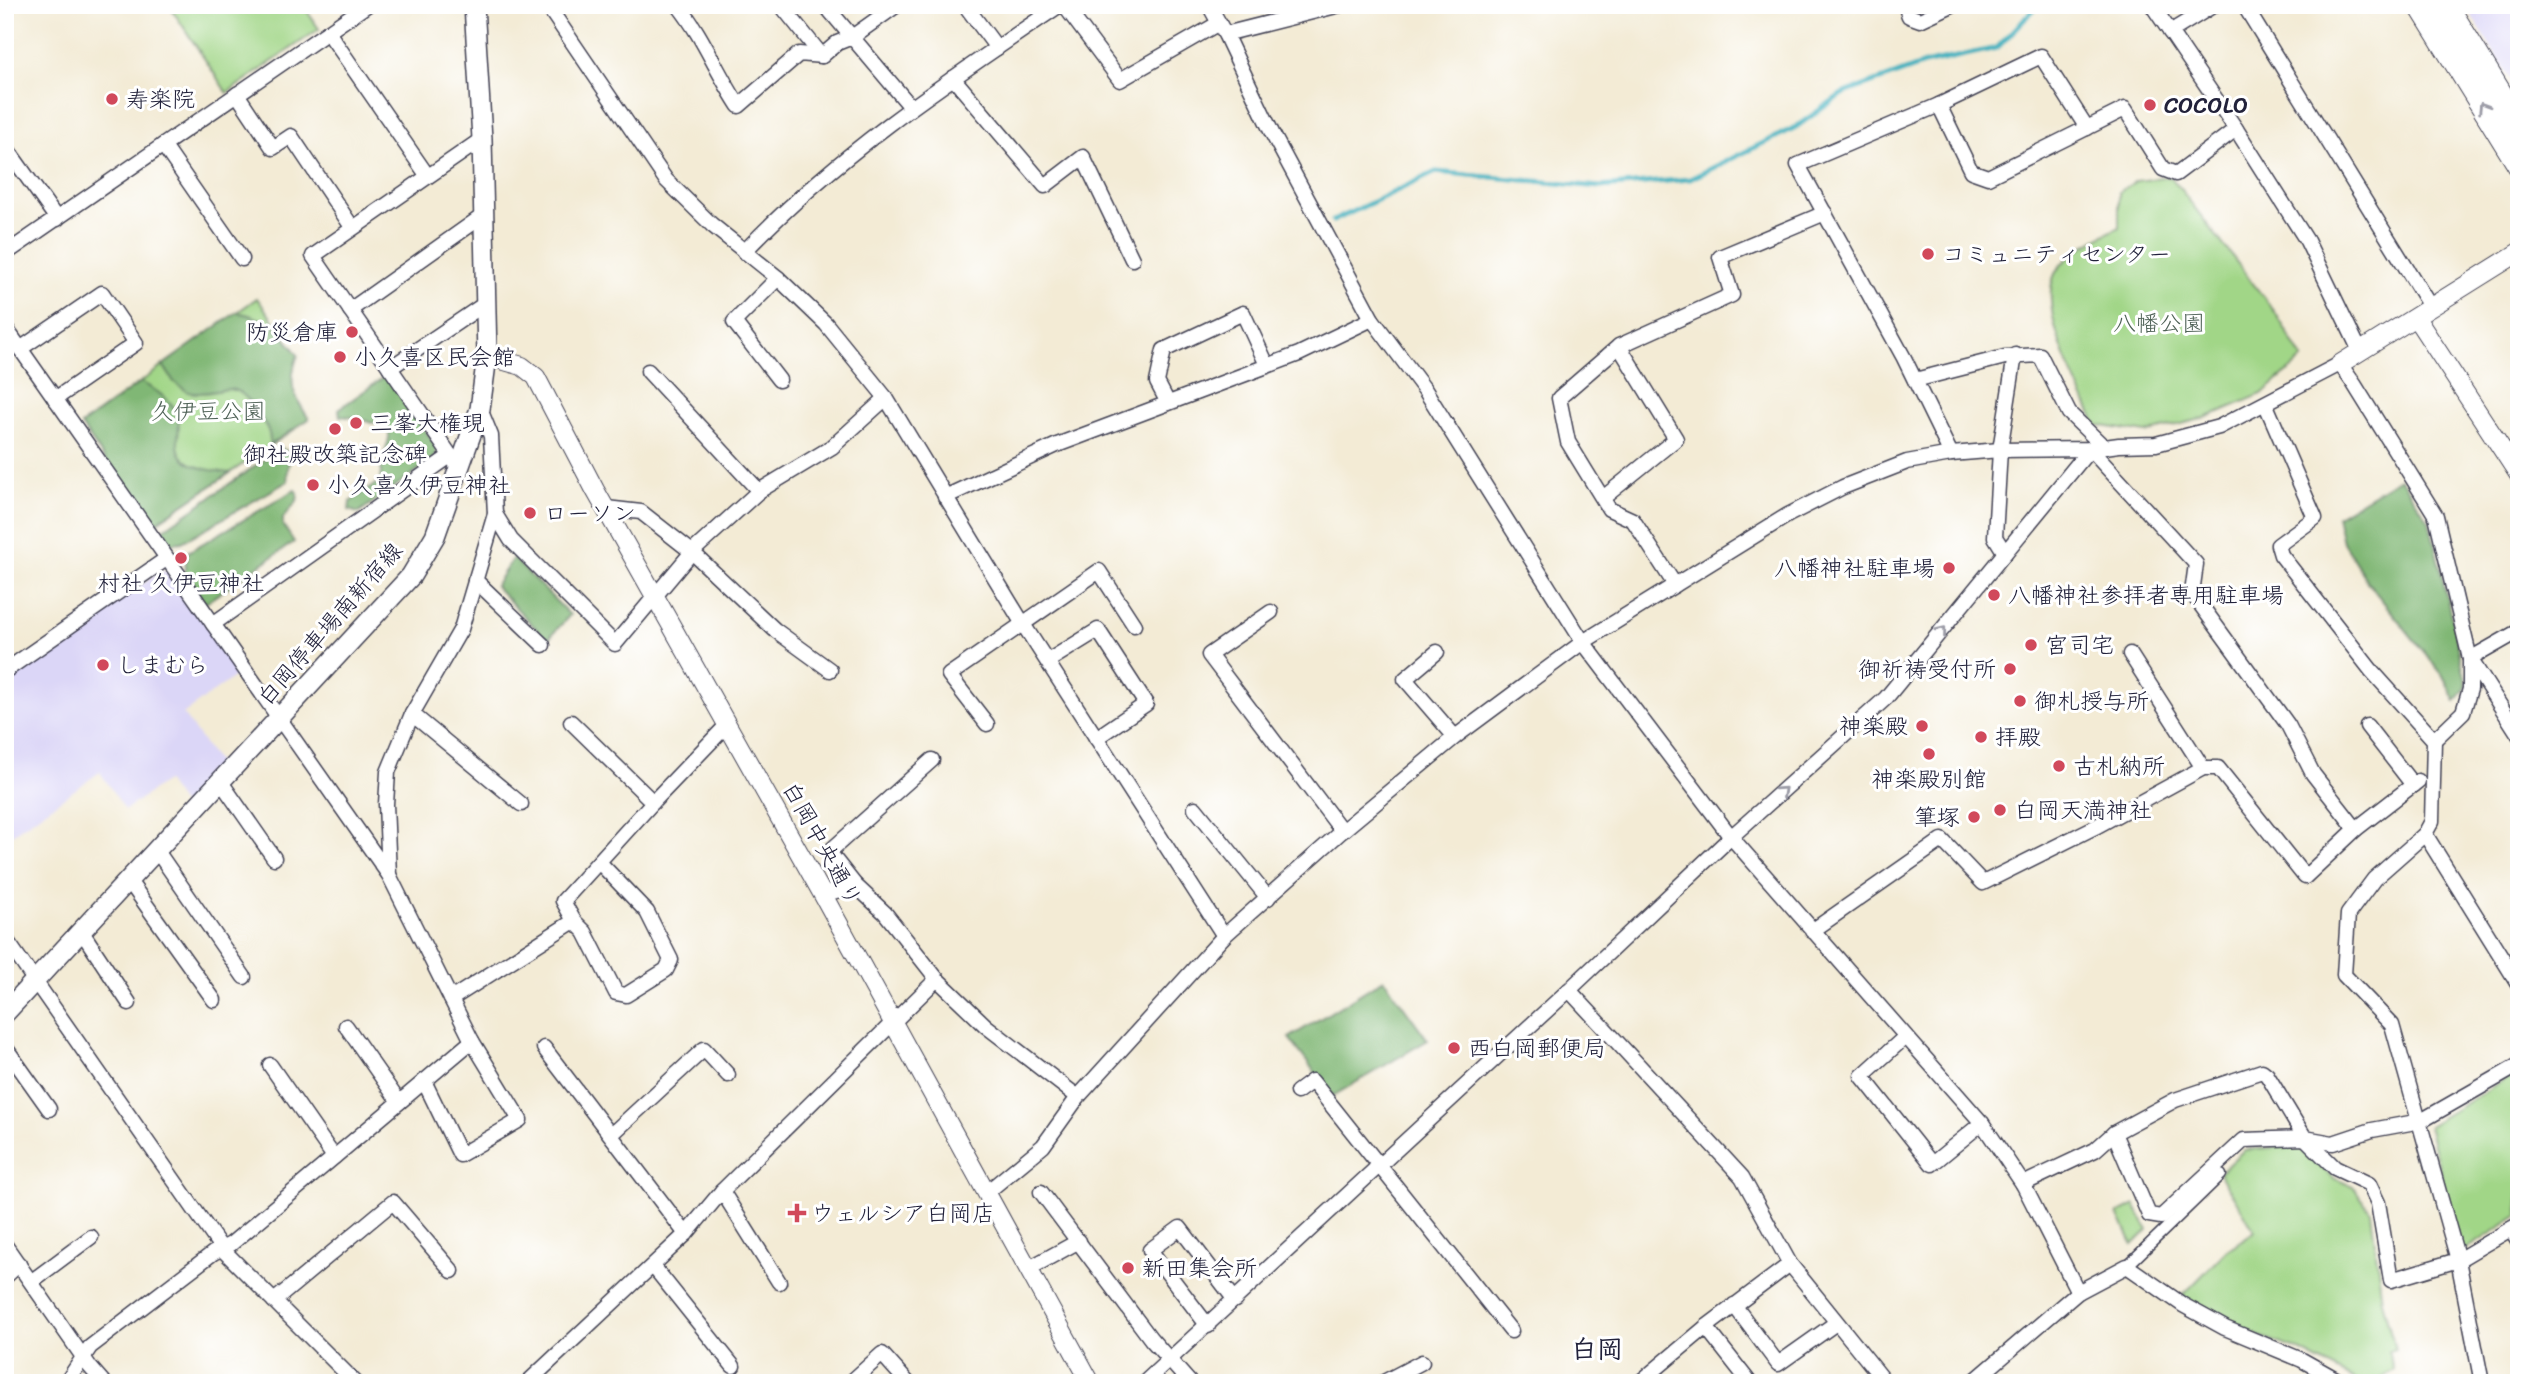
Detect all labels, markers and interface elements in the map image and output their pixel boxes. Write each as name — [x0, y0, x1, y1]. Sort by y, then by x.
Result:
place label: 寿楽院 — [126, 79, 195, 120]
place label: COCOLO — [2164, 85, 2248, 126]
marker: 寿楽院 — [104, 91, 120, 107]
marker: COCOLO — [2142, 97, 2158, 113]
one-way arrow — [2478, 101, 2491, 114]
place label: コミュニティセンター — [1942, 234, 2171, 275]
marker: コミュニティセンター — [1920, 246, 1936, 262]
park label: 八幡公園 — [2113, 303, 2205, 344]
place label: 防災倉庫 — [246, 312, 338, 353]
marker: 防災倉庫 — [344, 324, 360, 340]
place label: 小久喜区民会館 — [354, 337, 515, 378]
marker: 小久喜区民会館 — [332, 349, 348, 365]
park label: 久伊豆公園 — [151, 391, 266, 432]
place label: 三峯大権現 — [370, 403, 485, 444]
marker: 三峯大権現 — [348, 415, 364, 431]
marker: 御社殿改築記念碑 — [327, 421, 343, 437]
place label: 御社殿改築記念碑 — [243, 434, 427, 475]
place label: 小久喜久伊豆神社 — [327, 465, 511, 506]
marker: 小久喜久伊豆神社 — [305, 477, 321, 493]
place label: ローソン — [544, 493, 636, 534]
marker: ローソン — [522, 505, 538, 521]
street label: 白岡停車場南新宿線 — [247, 532, 413, 716]
place label: 八幡神社駐車場 — [1774, 548, 1935, 589]
marker: 村社 久伊豆神社 — [173, 550, 189, 566]
marker: 八幡神社駐車場 — [1941, 560, 1957, 576]
place label: 村社 久伊豆神社 — [98, 563, 264, 604]
place label: 八幡神社参拝者専用駐車場 — [2008, 575, 2284, 616]
marker: 八幡神社参拝者専用駐車場 — [1986, 587, 2002, 603]
place label: 宮司宅 — [2045, 625, 2114, 666]
one-way arrow — [1934, 626, 1946, 639]
marker: 宮司宅 — [2023, 637, 2039, 653]
place label: しまむら — [117, 645, 209, 686]
place label: 御祈祷受付所 — [1858, 649, 1996, 690]
marker: しまむら — [95, 657, 111, 673]
marker: 御祈祷受付所 — [2002, 661, 2018, 677]
place label: 御札授与所 — [2034, 681, 2149, 722]
marker: 御札授与所 — [2012, 693, 2028, 709]
place label: 神楽殿 — [1839, 706, 1908, 747]
place label: 拝殿 — [1995, 717, 2041, 758]
marker: 神楽殿 — [1914, 718, 1930, 734]
marker: 拝殿 — [1973, 729, 1989, 745]
marker: 神楽殿別館 — [1921, 746, 1937, 762]
place label: 古札納所 — [2073, 746, 2165, 787]
marker: 古札納所 — [2051, 758, 2067, 774]
place label: 神楽殿別館 — [1872, 759, 1987, 800]
street label: 白岡中央通り — [771, 774, 873, 914]
one-way arrow — [1774, 787, 1787, 799]
place label: 白岡天満神社 — [2014, 790, 2152, 831]
place label: 筆塚 — [1914, 797, 1960, 838]
marker: 白岡天満神社 — [1992, 802, 2008, 818]
marker: 筆塚 — [1966, 809, 1982, 825]
place label: 西白岡郵便局 — [1468, 1028, 1606, 1069]
marker: 西白岡郵便局 — [1446, 1040, 1462, 1056]
place label: ウェルシア白岡店 — [811, 1193, 995, 1234]
marker: ウェルシア白岡店 — [789, 1205, 805, 1221]
place label: 新田集会所 — [1142, 1248, 1257, 1289]
marker: 新田集会所 — [1120, 1260, 1136, 1276]
district label: 白岡 — [1571, 1326, 1623, 1372]

